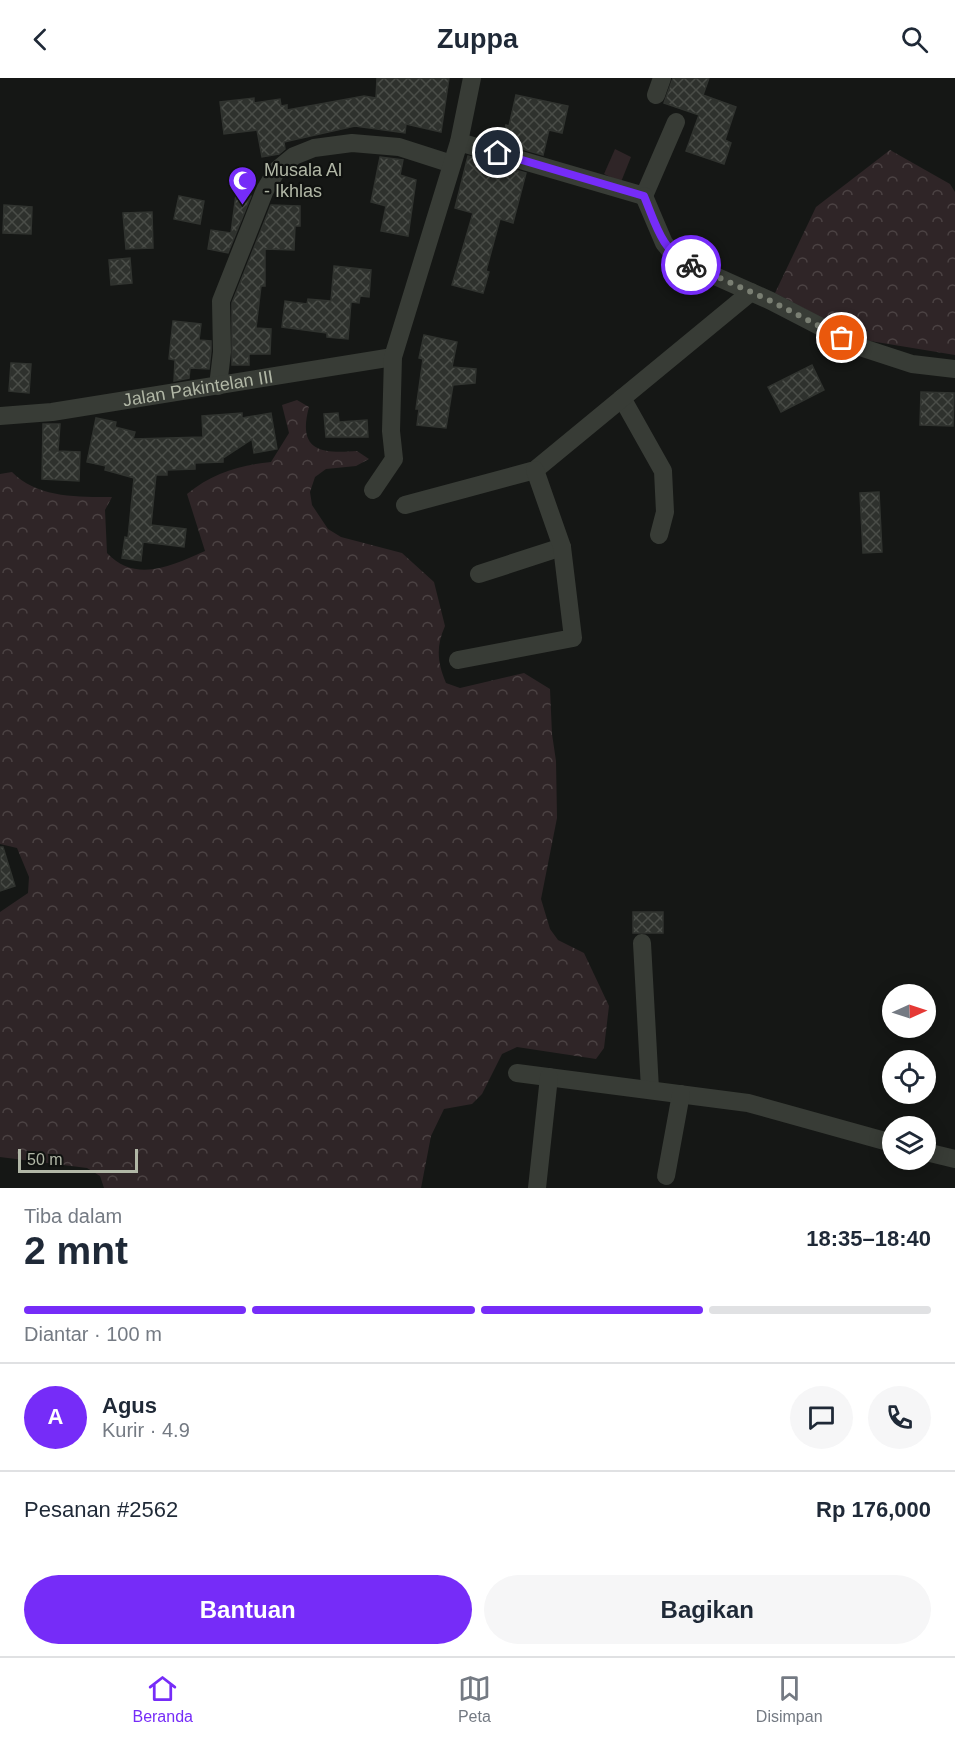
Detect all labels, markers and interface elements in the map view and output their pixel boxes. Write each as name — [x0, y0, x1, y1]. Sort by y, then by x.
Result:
icon: back — [24, 23, 57, 56]
icon: search — [898, 23, 931, 56]
text: Zuppa — [437, 24, 518, 54]
pin — [472, 127, 523, 178]
icon: home — [481, 136, 514, 169]
place label: Musala Al - Ikhlas — [264, 160, 342, 201]
mosque icon: Musala Al - Ikhlas — [227, 164, 259, 206]
courier — [661, 235, 721, 295]
icon: bike — [675, 249, 708, 282]
pin — [816, 312, 867, 363]
icon: bag — [825, 321, 858, 354]
street label: Jalan Pakintelan III — [121, 366, 275, 410]
north arrow — [882, 984, 936, 1038]
map controls — [882, 984, 936, 1170]
button: locate — [882, 1050, 936, 1104]
button: layers — [882, 1116, 936, 1170]
scale bar — [18, 1146, 138, 1174]
text: 50 m — [27, 1151, 63, 1168]
text: Tiba dalam — [24, 1205, 122, 1227]
text: 18:35–18:40 — [806, 1226, 931, 1251]
text: 2 mnt — [24, 1229, 128, 1272]
text: Diantar · 100 m — [24, 1323, 162, 1345]
button: chat — [790, 1386, 853, 1449]
button: phone — [868, 1386, 931, 1449]
text: Agus — [102, 1393, 157, 1418]
text: A — [48, 1404, 63, 1429]
text: Kurir · 4.9 — [102, 1419, 190, 1441]
text: Pesanan #2562 — [24, 1497, 178, 1522]
text: Rp 176,000 — [816, 1497, 931, 1522]
button: Bantuan — [24, 1575, 472, 1644]
button: Bagikan — [484, 1575, 931, 1644]
tab: Beranda — [132, 1672, 193, 1726]
tab: Peta — [458, 1672, 491, 1726]
tab: Disimpan — [756, 1672, 823, 1726]

